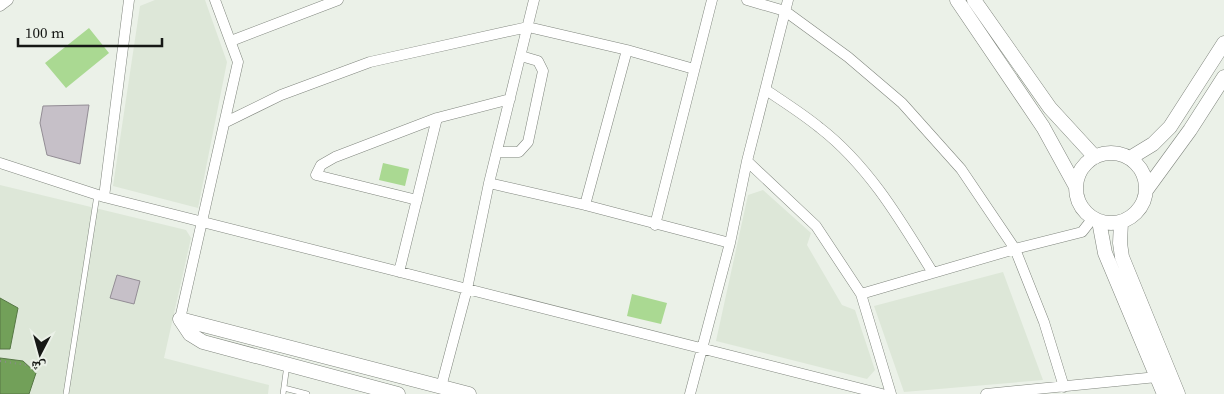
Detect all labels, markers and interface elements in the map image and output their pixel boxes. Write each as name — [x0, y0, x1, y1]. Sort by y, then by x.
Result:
scale bar — [18, 15, 161, 47]
text: 100 m — [25, 22, 65, 43]
north arrow — [15, 329, 65, 379]
text: ش — [30, 356, 47, 378]

